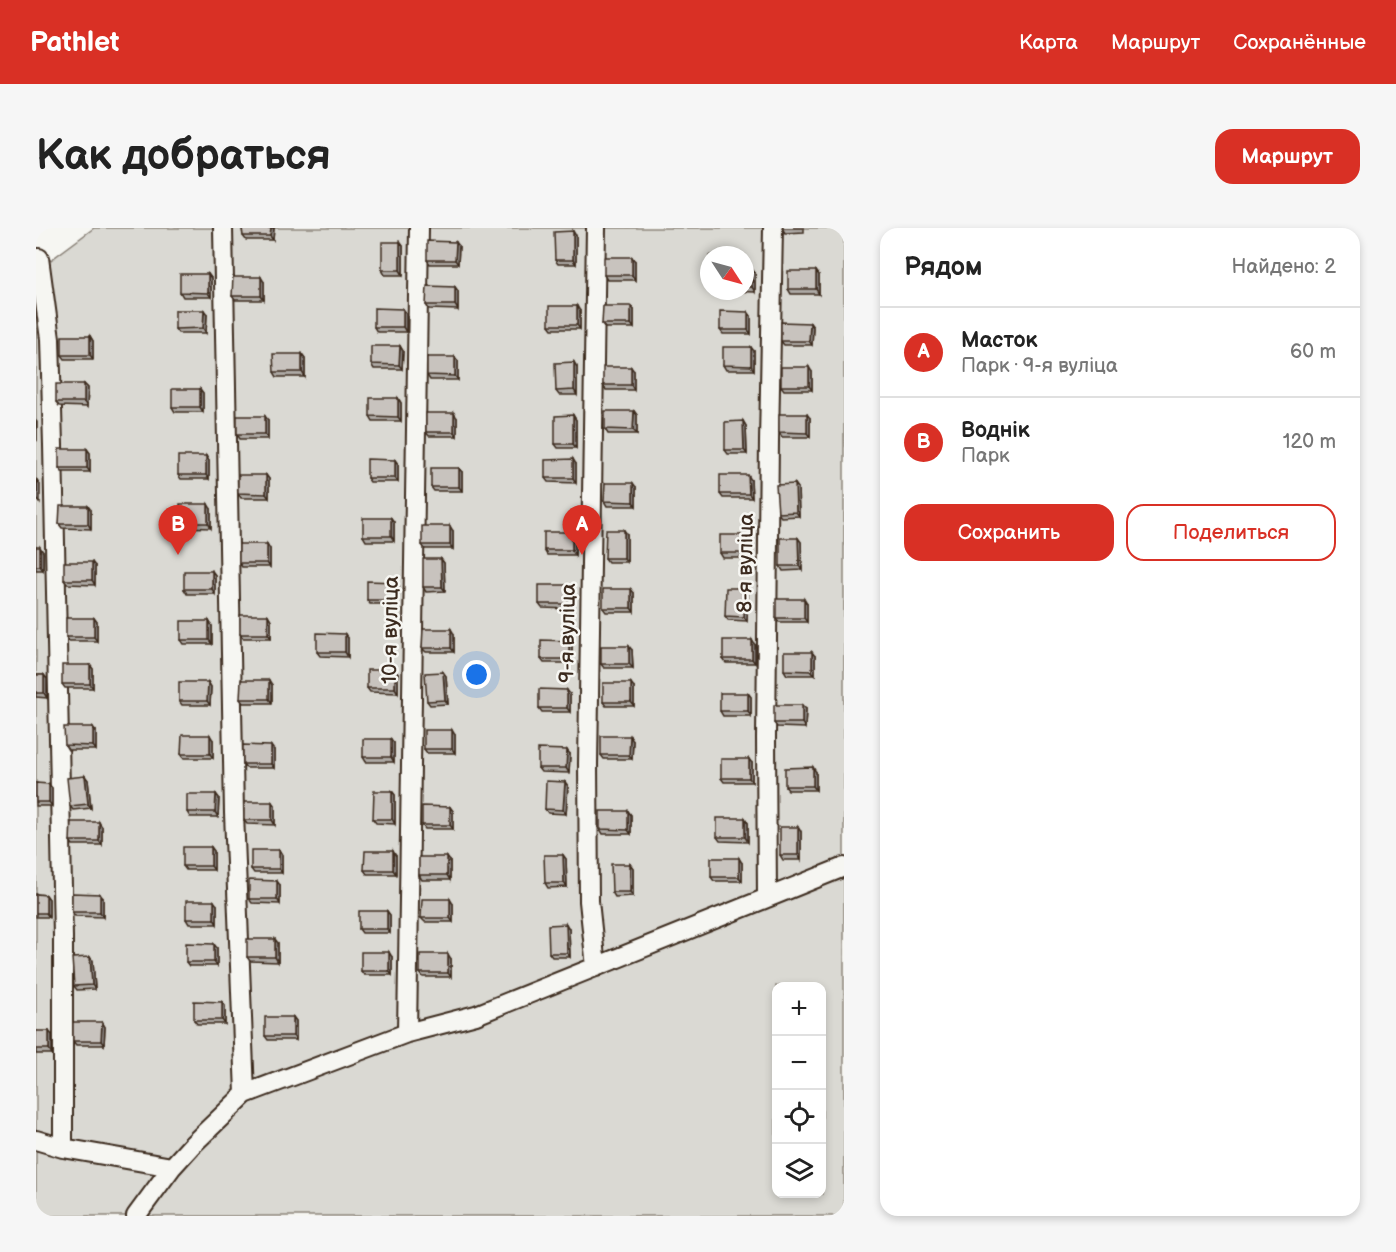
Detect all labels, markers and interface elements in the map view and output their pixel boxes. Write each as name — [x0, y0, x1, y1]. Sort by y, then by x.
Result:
text: Pathlet — [30, 26, 119, 59]
text: Карта — [1019, 30, 1078, 55]
text: Маршрут — [1111, 30, 1200, 55]
text: Сохранённые — [1233, 30, 1366, 55]
button: Маршрут — [1215, 129, 1360, 184]
text: Как добраться — [36, 131, 331, 182]
north arrow — [700, 246, 754, 300]
text: Рядом — [904, 252, 982, 283]
text: Найдено: 2 — [1232, 255, 1336, 279]
text: Масток — [961, 327, 1037, 354]
text: A — [917, 340, 930, 364]
text: 60 m — [1290, 340, 1336, 364]
text: Парк · 9-я вуліца — [961, 354, 1118, 378]
text: Воднік — [961, 417, 1030, 444]
text: B — [916, 430, 931, 454]
text: 120 m — [1283, 430, 1336, 454]
text: Парк — [961, 444, 1010, 468]
button: Сохранить — [904, 504, 1114, 561]
button: Поделиться — [1126, 504, 1336, 561]
pin: B — [158, 506, 198, 555]
pin: A — [562, 506, 602, 555]
street label: 8-я вуліца — [732, 512, 759, 613]
street label: 10-я вуліца — [377, 575, 404, 684]
street label: 9-я вуліца — [554, 582, 581, 683]
your location — [462, 660, 491, 689]
map controls — [772, 982, 826, 1198]
button: + — [772, 982, 826, 1036]
button: − — [772, 1036, 826, 1090]
button: locate — [772, 1090, 826, 1144]
button: layers — [772, 1144, 826, 1198]

